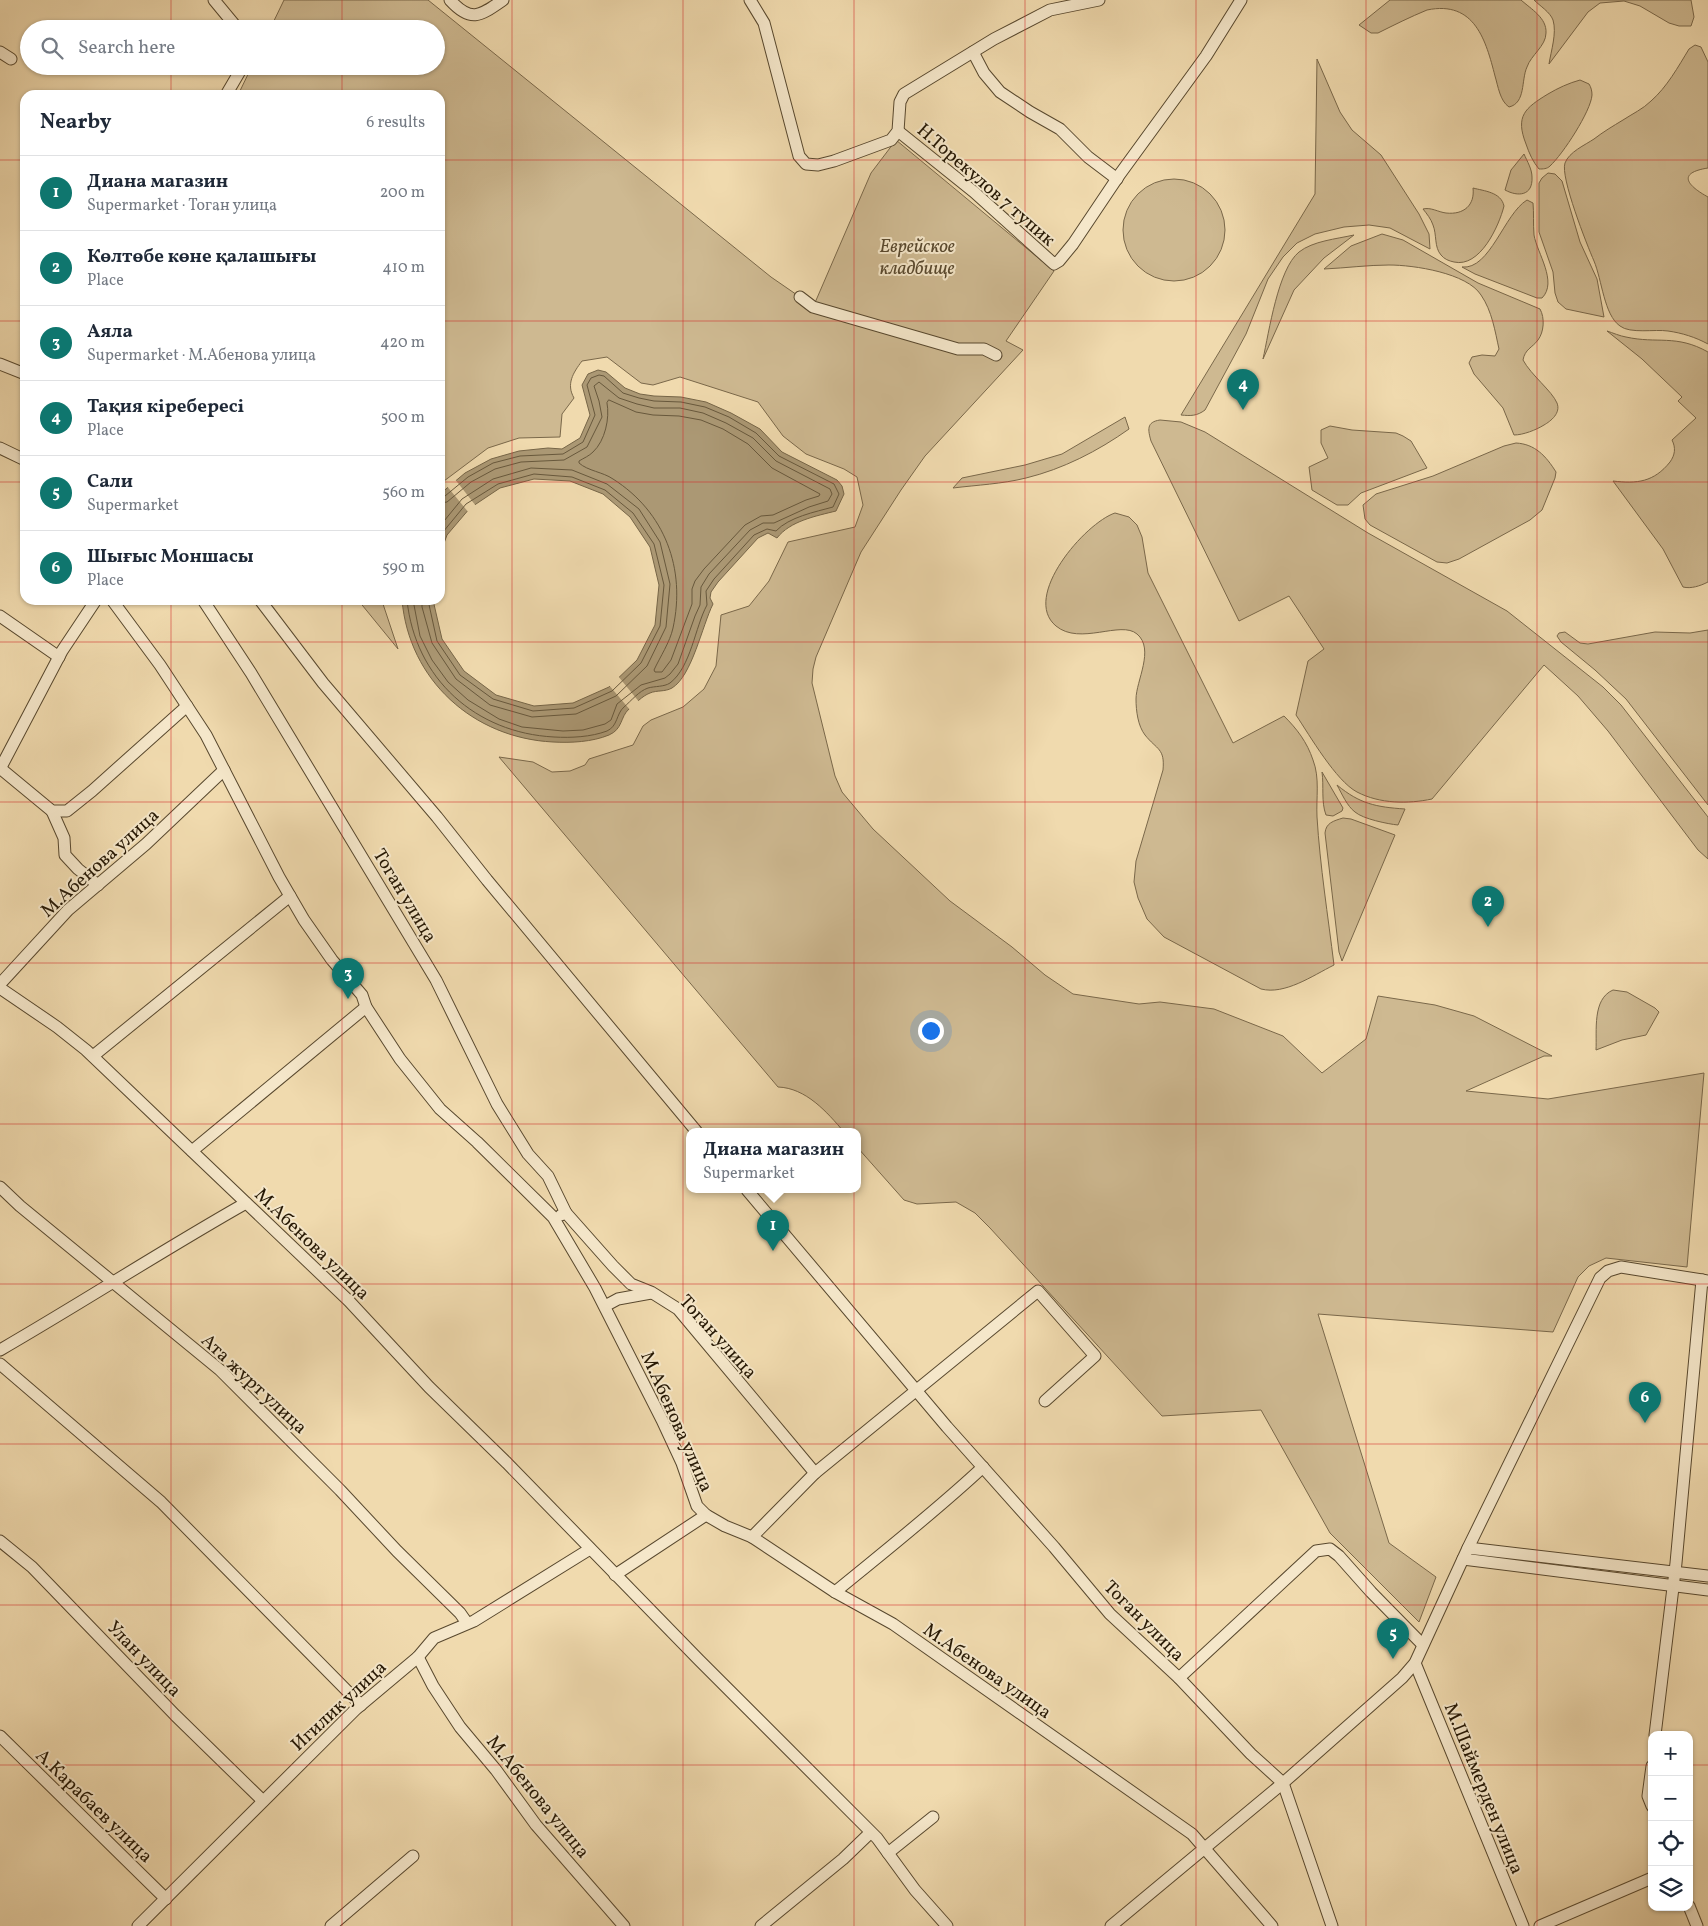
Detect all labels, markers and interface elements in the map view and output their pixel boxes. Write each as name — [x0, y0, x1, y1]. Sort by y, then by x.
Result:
search box — [20, 20, 445, 75]
icon: search — [38, 34, 66, 62]
text: Search here — [78, 35, 175, 61]
text: Nearby — [40, 108, 111, 137]
text: 6 results — [366, 112, 425, 134]
street label: Н.Торекулов 7 тупик — [911, 118, 1061, 253]
text: Диана магазин — [87, 169, 228, 195]
text: 1 — [53, 182, 59, 204]
text: 200 m — [380, 182, 425, 204]
text: Supermarket · Тоган улица — [87, 195, 277, 217]
park label: Еврейское кладбище — [879, 234, 955, 282]
text: Көлтөбе көне қалашығы — [87, 244, 316, 270]
text: 2 — [52, 257, 60, 279]
text: 410 m — [382, 257, 425, 279]
text: Place — [87, 270, 124, 292]
text: Аяла — [87, 319, 133, 345]
text: 3 — [52, 332, 60, 354]
text: 420 m — [380, 332, 425, 354]
text: Supermarket · М.Абенова улица — [87, 345, 316, 367]
pin: 4 — [1227, 369, 1259, 410]
text: Тақия кіребересі — [87, 394, 244, 420]
text: 4 — [51, 407, 61, 429]
text: 500 m — [381, 407, 425, 429]
text: Place — [87, 420, 124, 442]
text: Сали — [87, 469, 133, 495]
text: 5 — [52, 482, 60, 504]
text: 560 m — [382, 482, 425, 504]
text: Supermarket — [87, 495, 179, 517]
text: Шығыс Моншасы — [87, 544, 254, 570]
text: 6 — [52, 557, 60, 579]
text: 590 m — [382, 557, 425, 579]
text: Place — [87, 570, 124, 592]
street label: М.Абенова улица — [35, 803, 165, 924]
street label: Тоган улица — [366, 844, 443, 948]
pin: 2 — [1472, 886, 1504, 927]
pin: 3 — [332, 958, 364, 999]
your location — [918, 1018, 944, 1044]
popup — [686, 1128, 861, 1193]
text: Диана магазин — [703, 1137, 844, 1163]
text: Supermarket — [703, 1163, 795, 1185]
street label: М.Абенова улица — [248, 1182, 375, 1306]
pin: 1 — [757, 1210, 789, 1251]
street label: Тоган улица — [673, 1289, 762, 1385]
street label: Ата журт улица — [195, 1328, 313, 1441]
street label: М.Абенова улица — [633, 1347, 719, 1496]
pin: 6 — [1629, 1382, 1661, 1423]
street label: Тоган улица — [1097, 1575, 1190, 1668]
street label: Улан улица — [100, 1615, 187, 1703]
street label: М.Абенова улица — [917, 1618, 1056, 1726]
pin: 5 — [1377, 1618, 1409, 1659]
street label: Игилик улица — [286, 1655, 393, 1758]
street label: М.Шаймерден улица — [1437, 1699, 1529, 1878]
street label: М.Абенова улица — [480, 1730, 595, 1864]
map controls — [1648, 1731, 1693, 1911]
button: + — [1648, 1731, 1693, 1776]
street label: А.Карабаев улица — [29, 1744, 158, 1869]
button: − — [1648, 1776, 1693, 1821]
button: locate — [1648, 1821, 1693, 1866]
button: layers — [1648, 1866, 1693, 1911]

